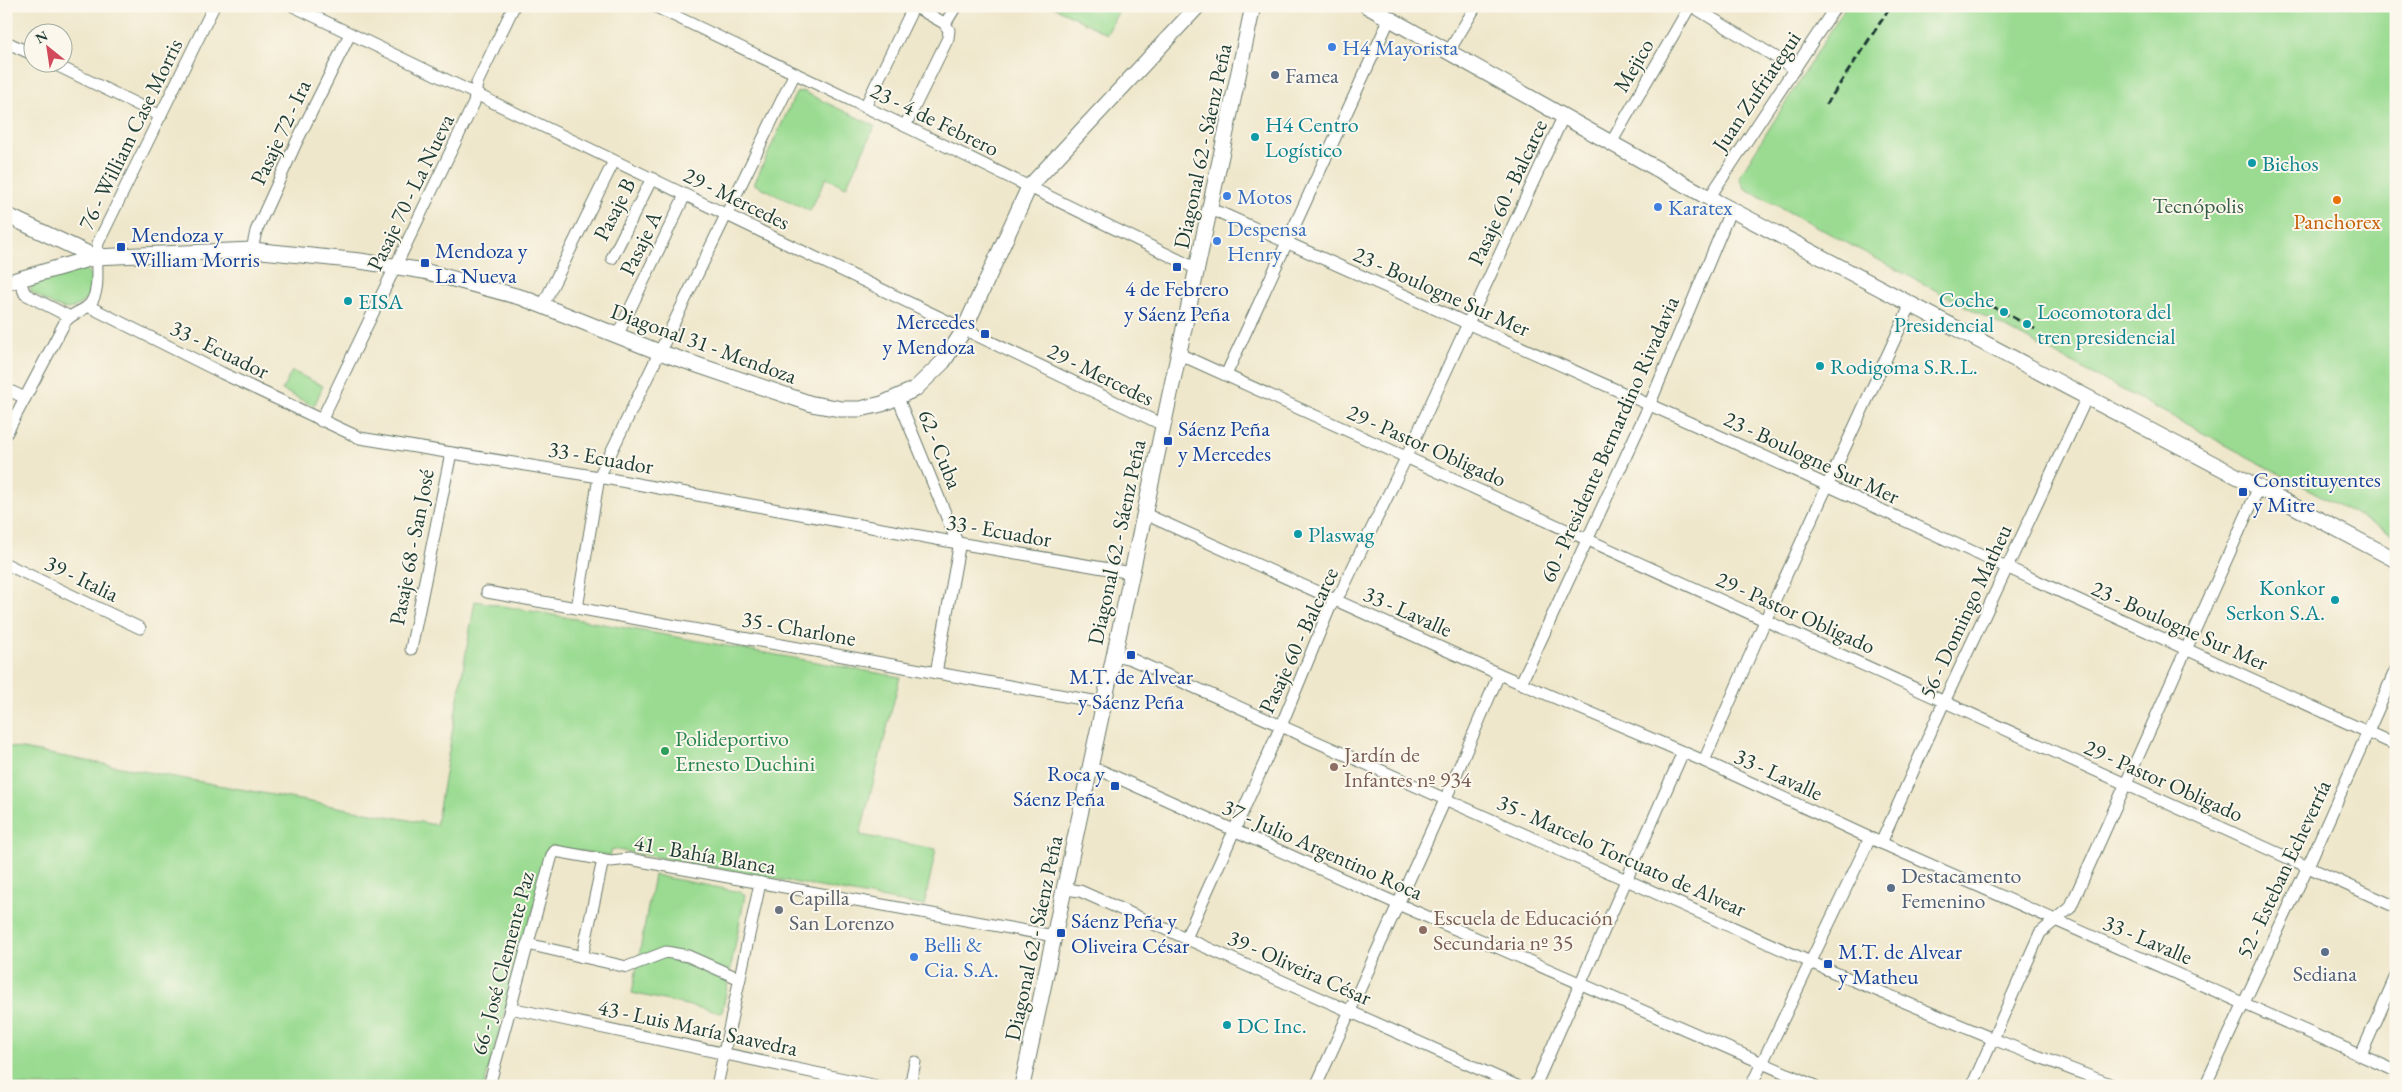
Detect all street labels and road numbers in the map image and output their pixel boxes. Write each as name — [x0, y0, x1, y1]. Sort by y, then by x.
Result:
street label: Juan Zufriategui — [1704, 25, 1807, 159]
street label: Mejico — [1606, 33, 1660, 97]
street label: 76 - William Case Morris — [72, 34, 189, 235]
street label: Diagonal 62 - Sáenz Peña — [1167, 41, 1238, 251]
street label: Pasaje 72 - Ira — [243, 75, 318, 190]
street label: 23 - 4 de Febrero — [866, 76, 1004, 163]
street label: Pasaje 70 - La Nueva — [360, 109, 461, 275]
street label: Pasaje 60 - Balcarce — [1461, 114, 1554, 270]
street label: 29 - Mercedes — [679, 160, 795, 237]
street label: Pasaje B — [586, 173, 642, 245]
street label: Pasaje A — [612, 205, 669, 280]
street label: 23 - Boulogne Sur Mer — [1349, 239, 1535, 344]
street label: 60 - Presidente Bernardino Rivadavia — [1533, 291, 1686, 587]
street label: Diagonal 31 - Mendoza — [607, 296, 801, 391]
street label: 33 - Ecuador — [166, 313, 275, 386]
street label: 29 - Mercedes — [1043, 336, 1159, 413]
street label: 29 - Pastor Obligado — [1343, 397, 1511, 494]
street label: 23 - Boulogne Sur Mer — [1719, 404, 1905, 511]
street label: 62 - Cuba — [912, 405, 970, 493]
street label: 33 - Ecuador — [546, 434, 657, 481]
street label: Diagonal 62 - Sáenz Peña — [1081, 437, 1152, 647]
street label: Pasaje 68 - San José — [382, 466, 441, 628]
street label: 33 - Ecuador — [944, 507, 1055, 554]
street label: 56 - Domingo Matheu — [1912, 519, 2019, 703]
street label: 39 - Italia — [40, 548, 124, 609]
street label: Pasaje 60 - Balcarce — [1252, 562, 1345, 718]
street label: 29 - Pastor Obligado — [1712, 564, 1880, 661]
street label: 23 - Boulogne Sur Mer — [2087, 573, 2273, 678]
street label: 33 - Lavalle — [1359, 579, 1457, 644]
street label: 35 - Charlone — [740, 604, 859, 653]
street label: 29 - Pastor Obligado — [2080, 732, 2248, 829]
street label: 33 - Lavalle — [1730, 741, 1828, 808]
street label: 52 - Esteban Echeverría — [2229, 775, 2338, 963]
street label: 35 - Marcelo Torcuato de Alvear — [1493, 787, 1751, 924]
street label: 37 - Julio Argentino Roca — [1218, 792, 1428, 907]
street label: 41 - Bahía Blanca — [632, 828, 778, 881]
street label: Diagonal 62 - Sáenz Peña — [998, 833, 1069, 1043]
street label: 66 - José Clemente Paz — [464, 868, 541, 1058]
street label: 33 - Lavalle — [2099, 908, 2197, 971]
street label: 39 - Oliveira César — [1223, 923, 1377, 1012]
street label: 43 - Luis María Saavedra — [595, 992, 801, 1063]

